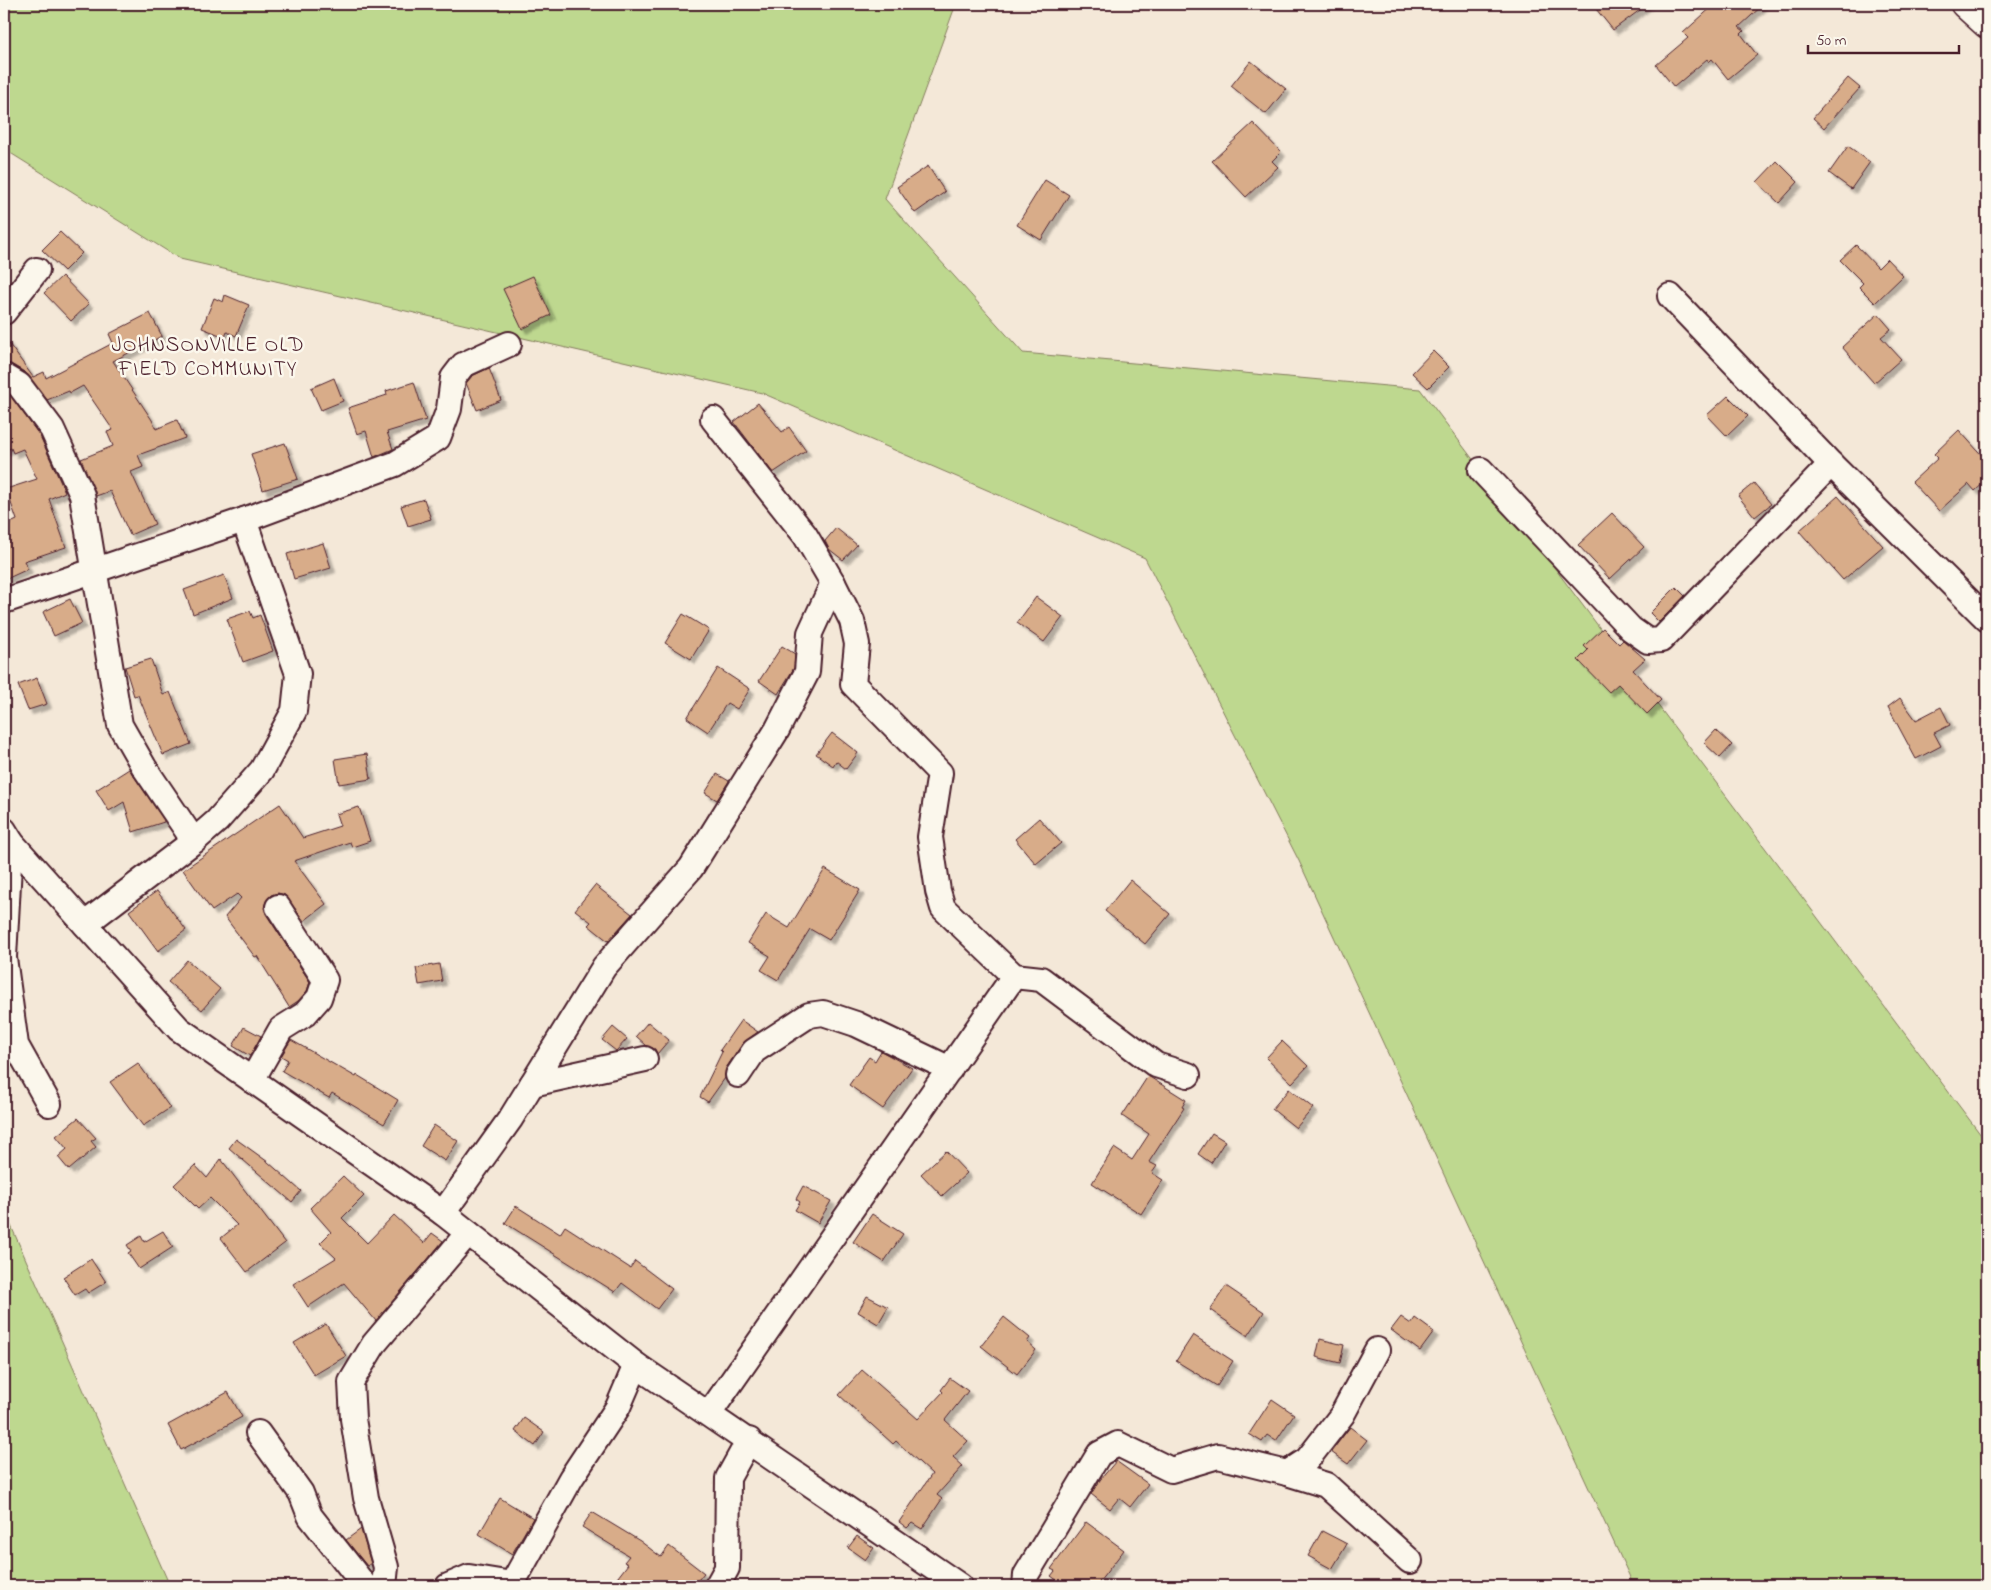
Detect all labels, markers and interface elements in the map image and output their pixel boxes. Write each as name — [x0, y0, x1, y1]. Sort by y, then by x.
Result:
scale bar — [1808, 22, 1960, 54]
text: 50 m — [1816, 30, 1847, 52]
district label: JOHNSONVILLE OLD FIELD COMMUNITY — [111, 331, 305, 385]

